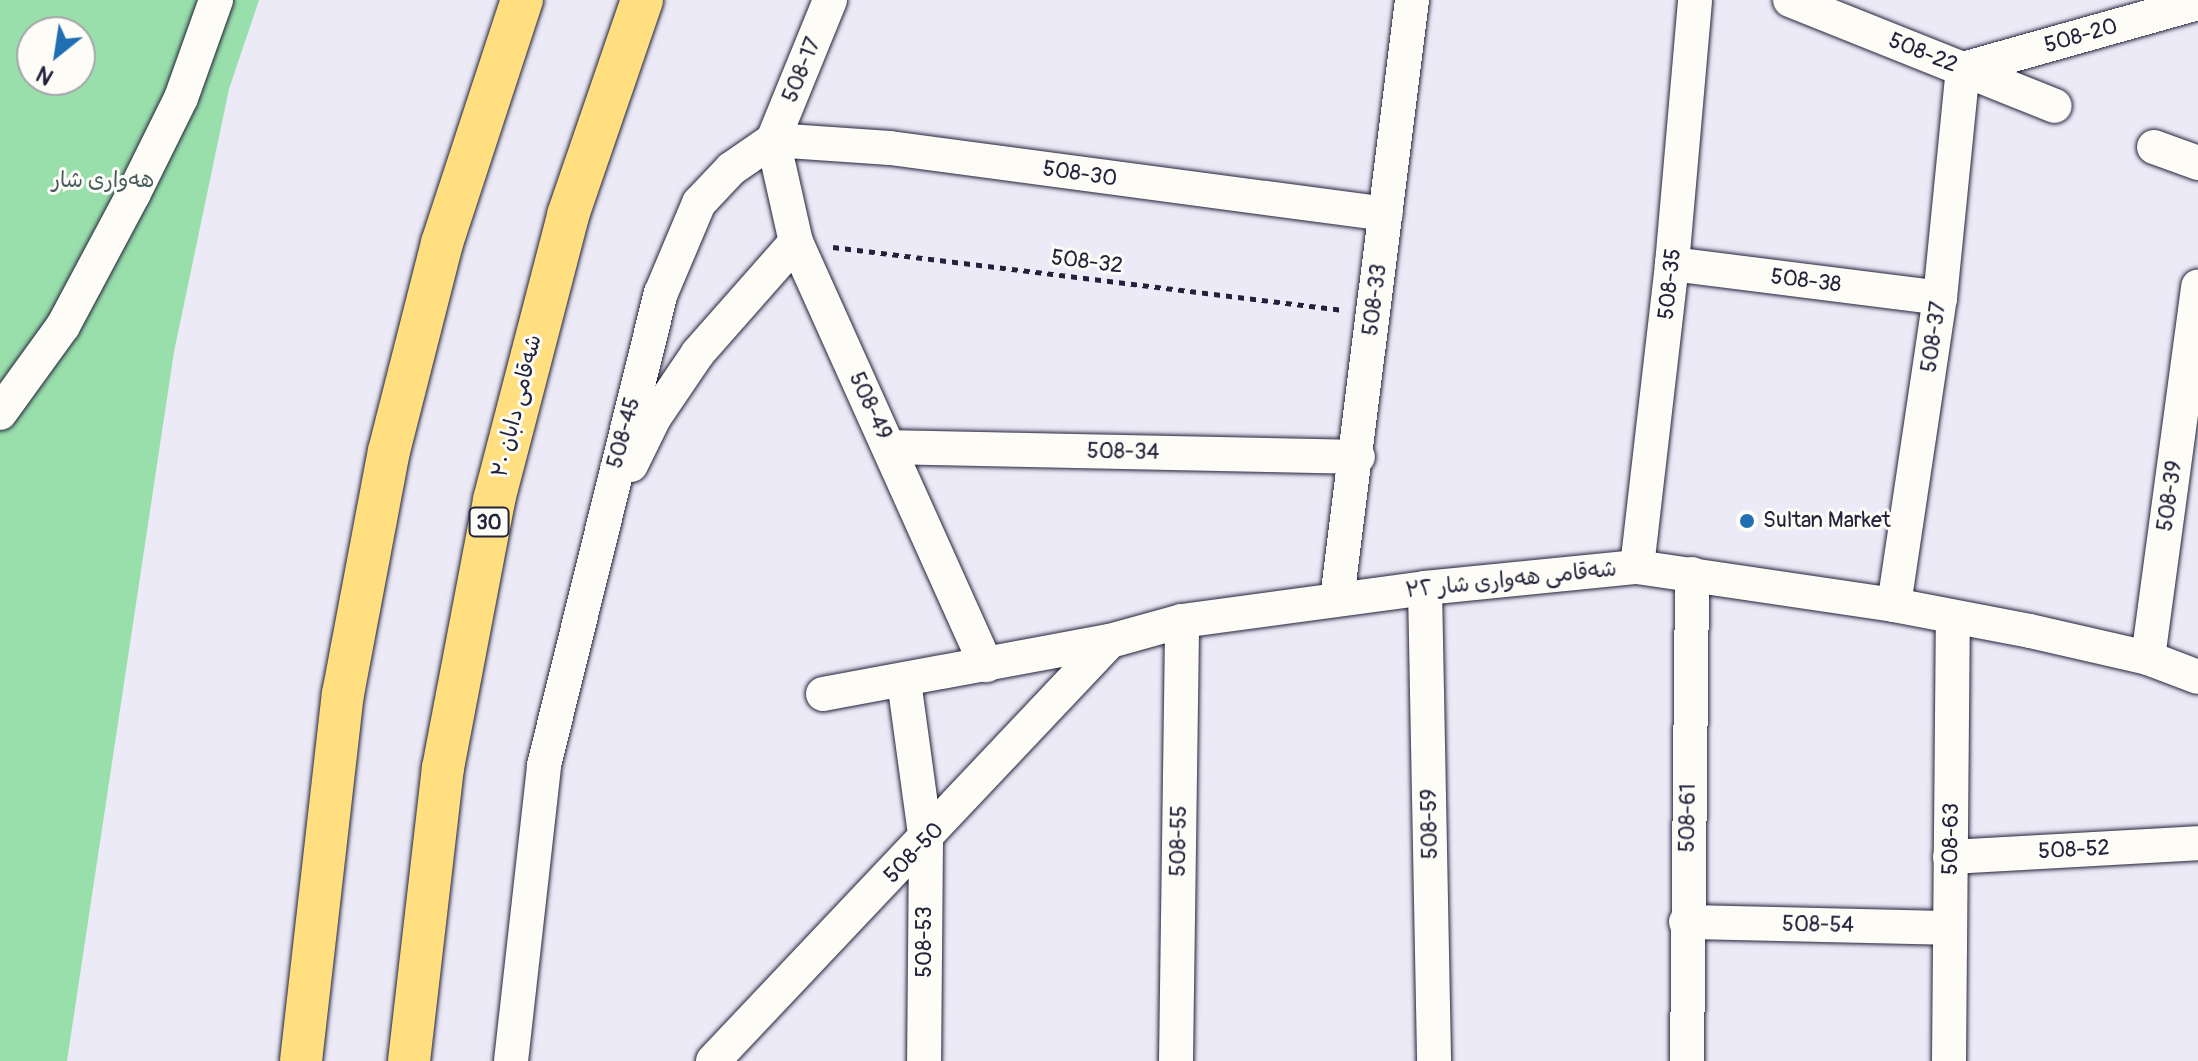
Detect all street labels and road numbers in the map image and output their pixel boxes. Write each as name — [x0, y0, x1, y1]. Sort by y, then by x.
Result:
street label: 508-20 — [2041, 13, 2121, 59]
street label: 508-22 — [1885, 27, 1961, 79]
street label: 508-17 — [777, 34, 827, 106]
street label: 508-30 — [1041, 156, 1119, 192]
street label: 508-32 — [1050, 245, 1124, 279]
street label: 508-35 — [1653, 247, 1687, 321]
street label: 508-33 — [1358, 263, 1392, 337]
street label: 508-38 — [1769, 264, 1843, 298]
street label: 508-37 — [1916, 300, 1952, 374]
street label: شەقامی دابان ٣٠ — [487, 332, 547, 480]
street label: 508-49 — [843, 368, 897, 444]
street label: 508-45 — [602, 395, 646, 471]
street label: 508-34 — [1087, 438, 1159, 466]
street label: 508-39 — [2152, 459, 2188, 533]
road number: 30 — [467, 506, 511, 538]
street label: شەقامی هەواری شار ٣٢ — [1404, 556, 1618, 604]
street label: 508-61 — [1674, 783, 1702, 853]
street label: 508-59 — [1416, 788, 1444, 860]
street label: 508-63 — [1937, 803, 1965, 875]
street label: 508-55 — [1165, 805, 1193, 877]
street label: 508-50 — [879, 817, 949, 889]
street label: 508-52 — [2038, 835, 2110, 865]
street label: 508-53 — [912, 906, 938, 978]
street label: 508-54 — [1782, 911, 1854, 939]

